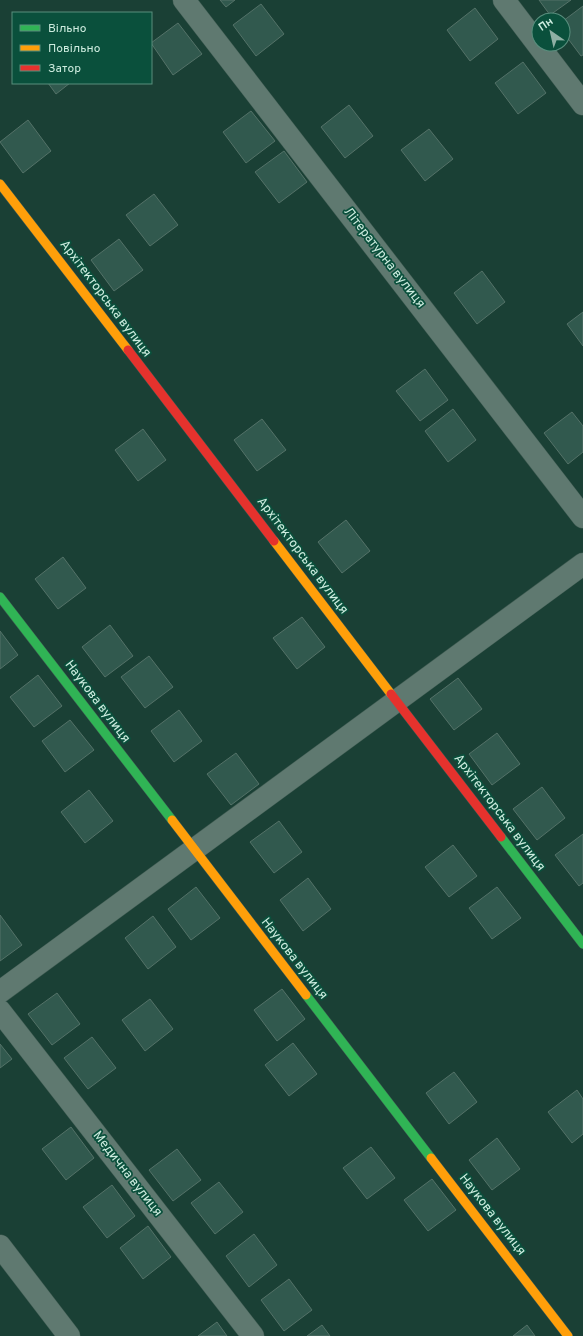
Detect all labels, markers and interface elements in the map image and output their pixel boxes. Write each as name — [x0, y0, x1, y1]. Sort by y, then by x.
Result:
legend — [12, 12, 152, 84]
north arrow — [531, 12, 571, 52]
text: Пн — [536, 15, 556, 34]
text: Вільно — [48, 21, 87, 37]
text: Повільно — [48, 41, 101, 57]
text: Затор — [48, 61, 81, 77]
street label: Літературна вулиця — [340, 204, 428, 312]
street label: Архітекторська вулиця — [56, 237, 154, 361]
street label: Архітекторська вулиця — [253, 494, 351, 618]
street label: Наукова вулиця — [61, 658, 133, 746]
street label: Архітекторська вулиця — [450, 751, 548, 875]
street label: Наукова вулиця — [257, 915, 331, 1003]
street label: Медична вулиця — [89, 1128, 165, 1220]
street label: Наукова вулиця — [455, 1171, 529, 1259]

